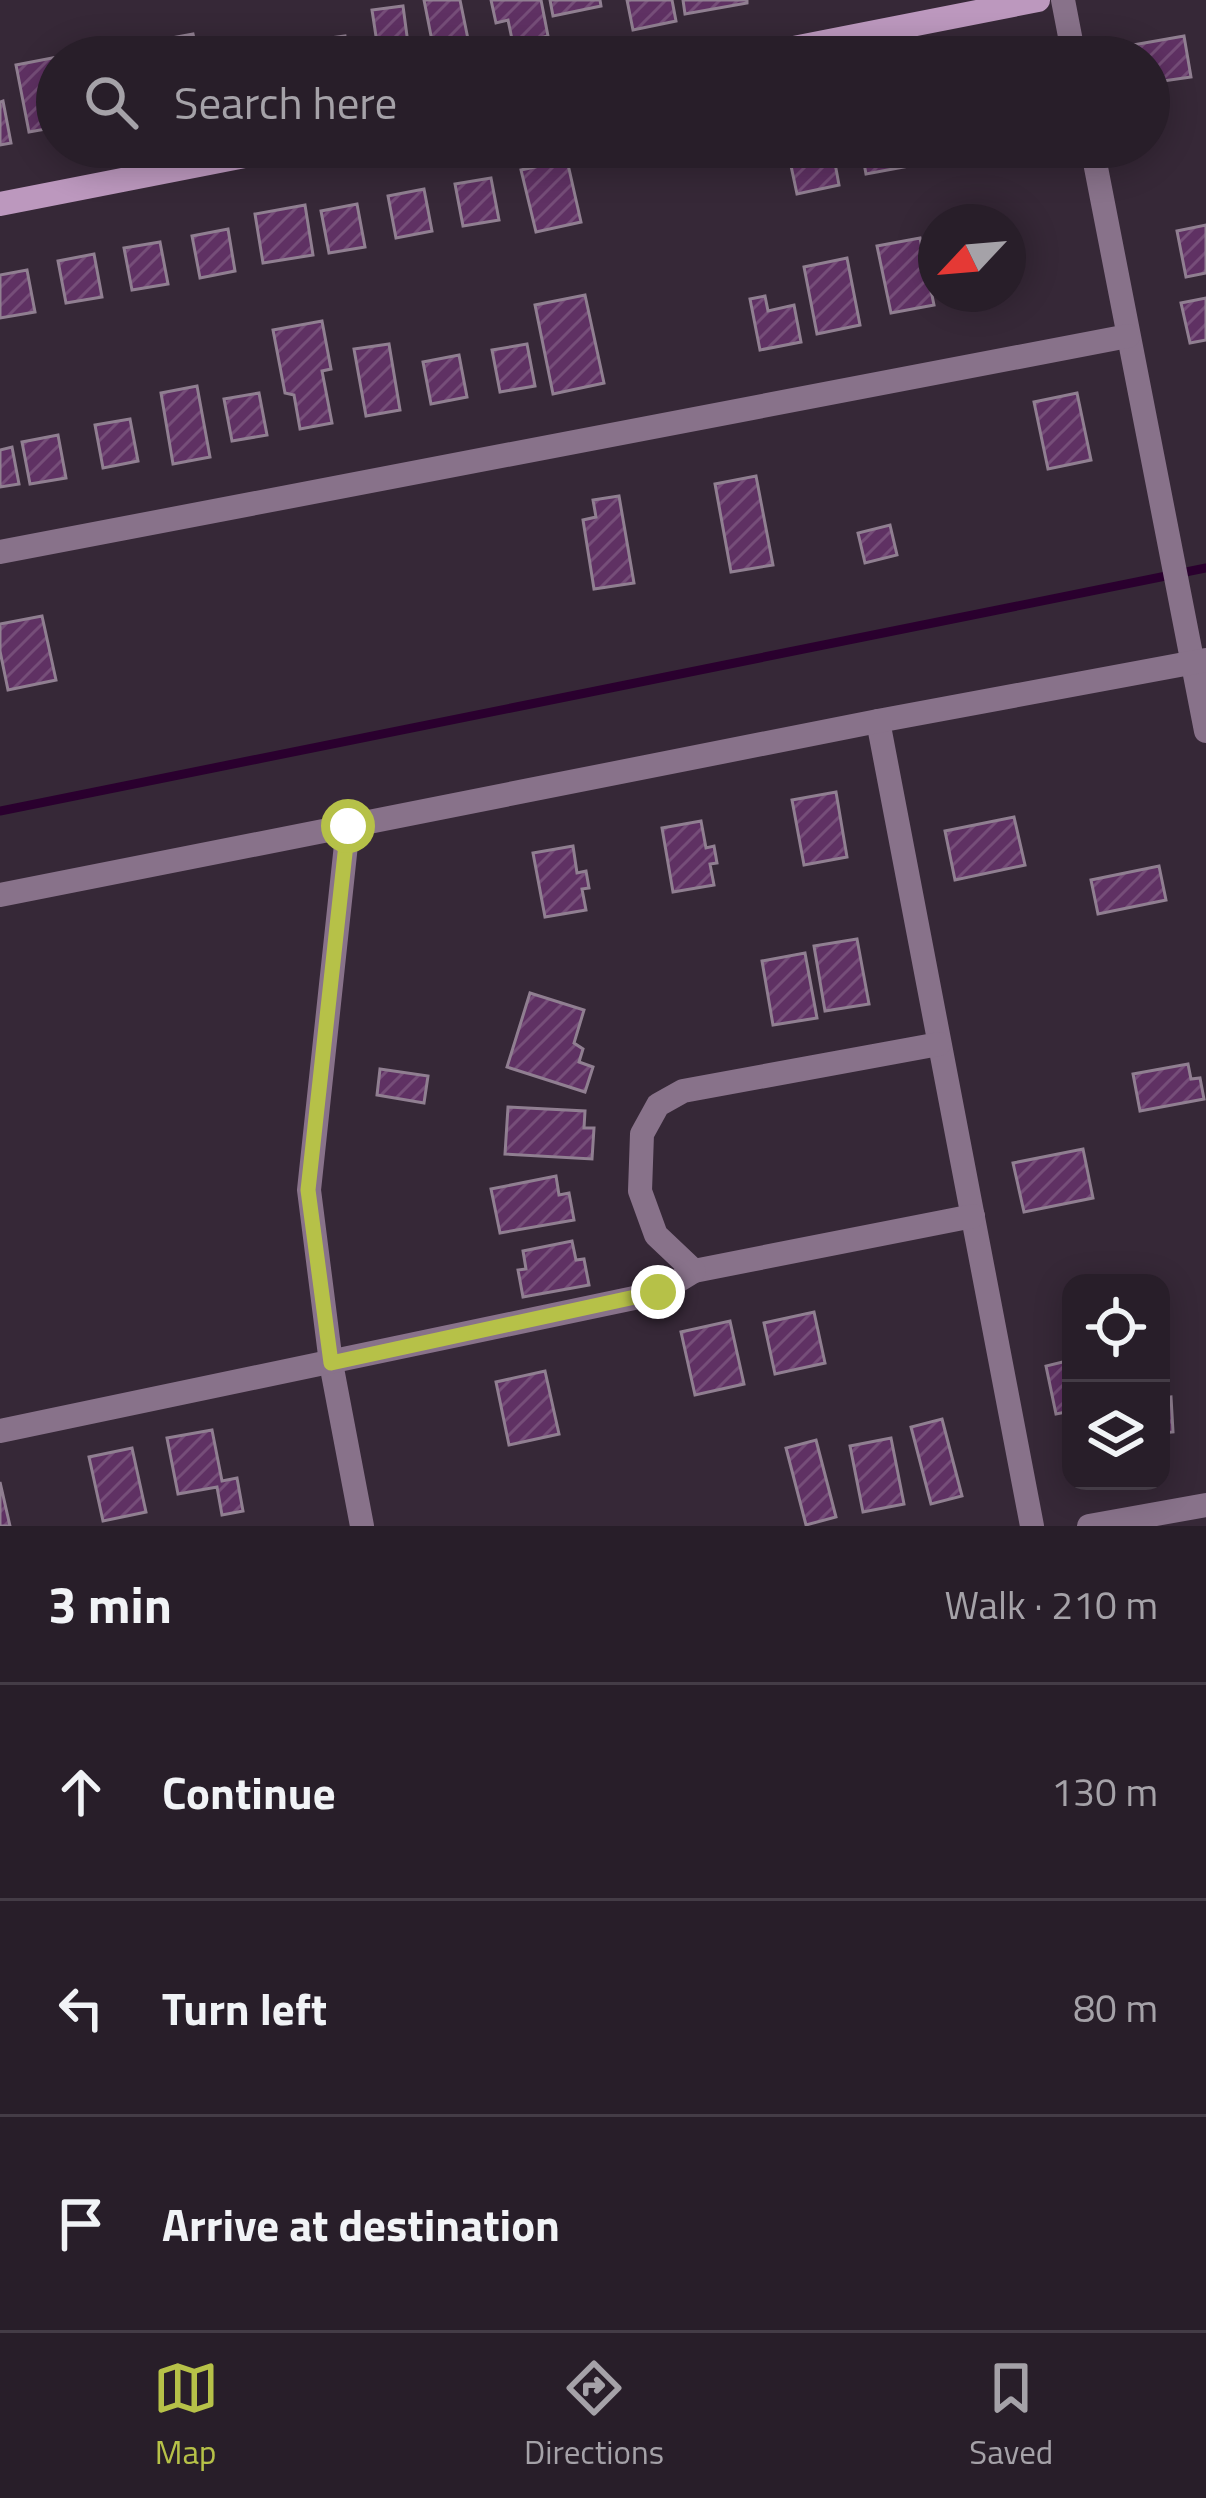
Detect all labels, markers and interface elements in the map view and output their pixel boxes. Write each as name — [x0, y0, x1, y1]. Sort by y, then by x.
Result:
search box — [36, 36, 1170, 168]
text: Search here — [174, 68, 397, 136]
icon: search — [78, 69, 144, 135]
north arrow — [918, 204, 1026, 312]
route start — [321, 799, 375, 853]
route end — [631, 1265, 685, 1319]
map controls — [1062, 1274, 1170, 1490]
button: locate — [1062, 1274, 1170, 1382]
button: layers — [1062, 1382, 1170, 1490]
text: 3 min — [48, 1565, 172, 1643]
text: Walk · 210 m — [944, 1575, 1158, 1634]
text: Continue — [162, 1758, 336, 1826]
icon: ahead — [48, 1759, 114, 1825]
text: 130 m — [1051, 1762, 1158, 1821]
text: Turn left — [162, 1974, 327, 2042]
icon: left — [48, 1975, 114, 2041]
text: 80 m — [1073, 1978, 1158, 2037]
text: Arrive at destination — [162, 2190, 560, 2258]
icon: arrive — [48, 2191, 114, 2257]
tab: Map — [153, 2355, 219, 2477]
tab: Directions — [524, 2355, 664, 2477]
tab: Saved — [969, 2355, 1053, 2477]

